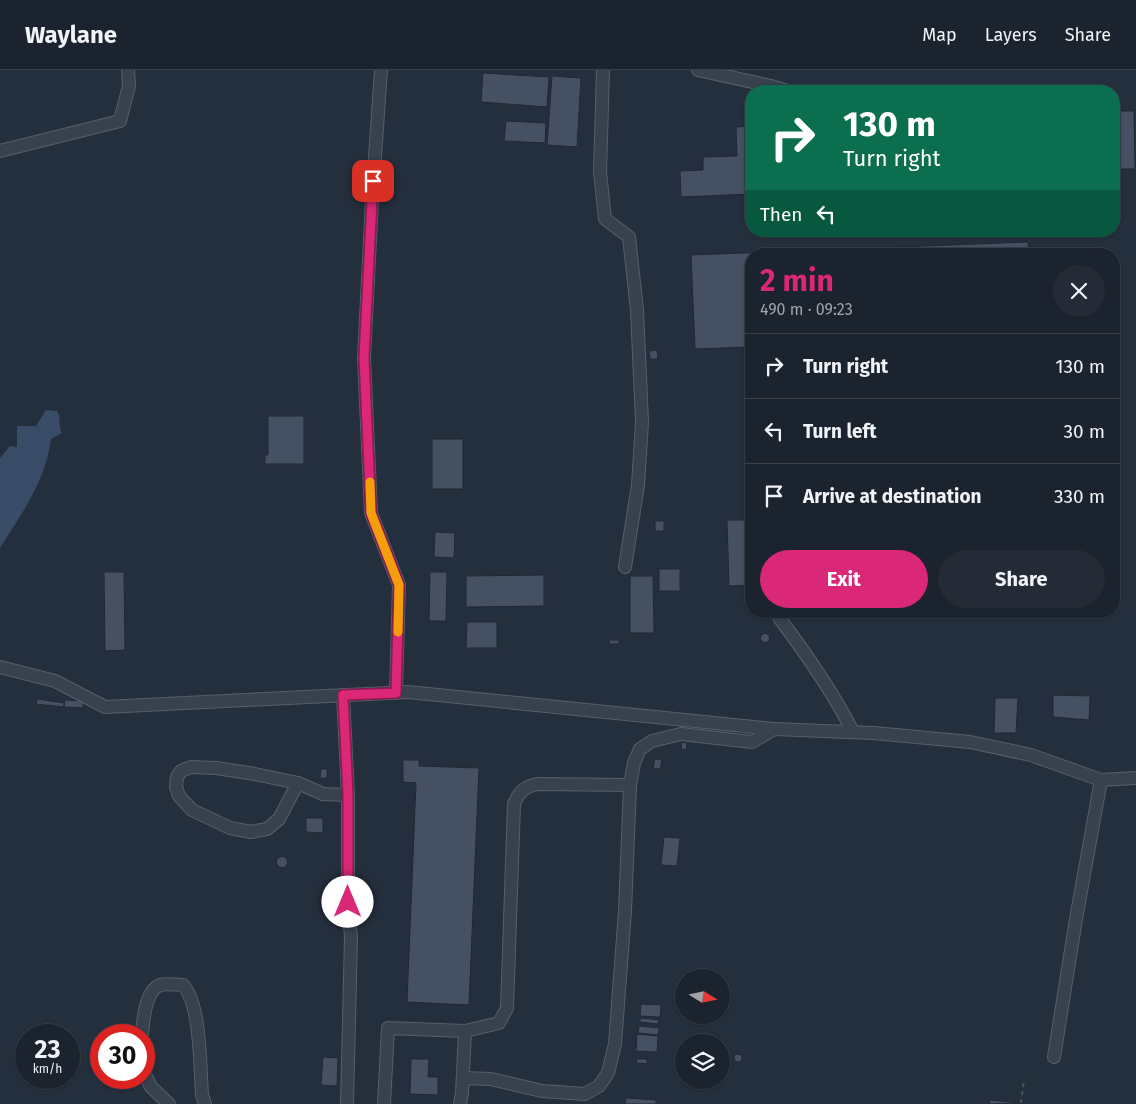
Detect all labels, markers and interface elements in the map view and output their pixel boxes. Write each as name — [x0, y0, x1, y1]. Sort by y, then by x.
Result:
text: Waylane — [25, 21, 117, 49]
text: Map — [922, 24, 957, 46]
text: Layers — [985, 24, 1037, 46]
text: Share — [1065, 24, 1111, 46]
text: 130 m — [843, 103, 936, 145]
icon: right — [760, 105, 825, 170]
text: Turn right — [843, 145, 940, 172]
pin — [352, 160, 394, 202]
icon: arrive — [359, 167, 387, 195]
icon: left — [812, 200, 840, 228]
text: Then — [760, 203, 802, 226]
text: 2 min — [760, 263, 834, 299]
button: close — [1053, 265, 1105, 317]
text: 490 m · 09:23 — [760, 300, 853, 319]
icon: right — [760, 352, 788, 380]
text: Turn right — [803, 355, 888, 378]
text: 130 m — [1055, 355, 1105, 378]
icon: left — [760, 417, 788, 445]
text: Turn left — [803, 420, 877, 443]
text: 30 m — [1064, 420, 1105, 443]
icon: arrive — [760, 482, 788, 510]
text: Arrive at destination — [803, 485, 982, 508]
text: 330 m — [1054, 485, 1105, 508]
button: Exit — [760, 550, 928, 608]
button: Share — [938, 550, 1105, 608]
position arrow — [321, 875, 373, 927]
north arrow — [675, 969, 730, 1024]
map controls — [675, 969, 730, 1089]
speed limit sign: 30 — [90, 1024, 155, 1089]
button: layers — [675, 1034, 730, 1089]
text: 23 — [35, 1035, 60, 1065]
text: km/h — [33, 1062, 62, 1076]

